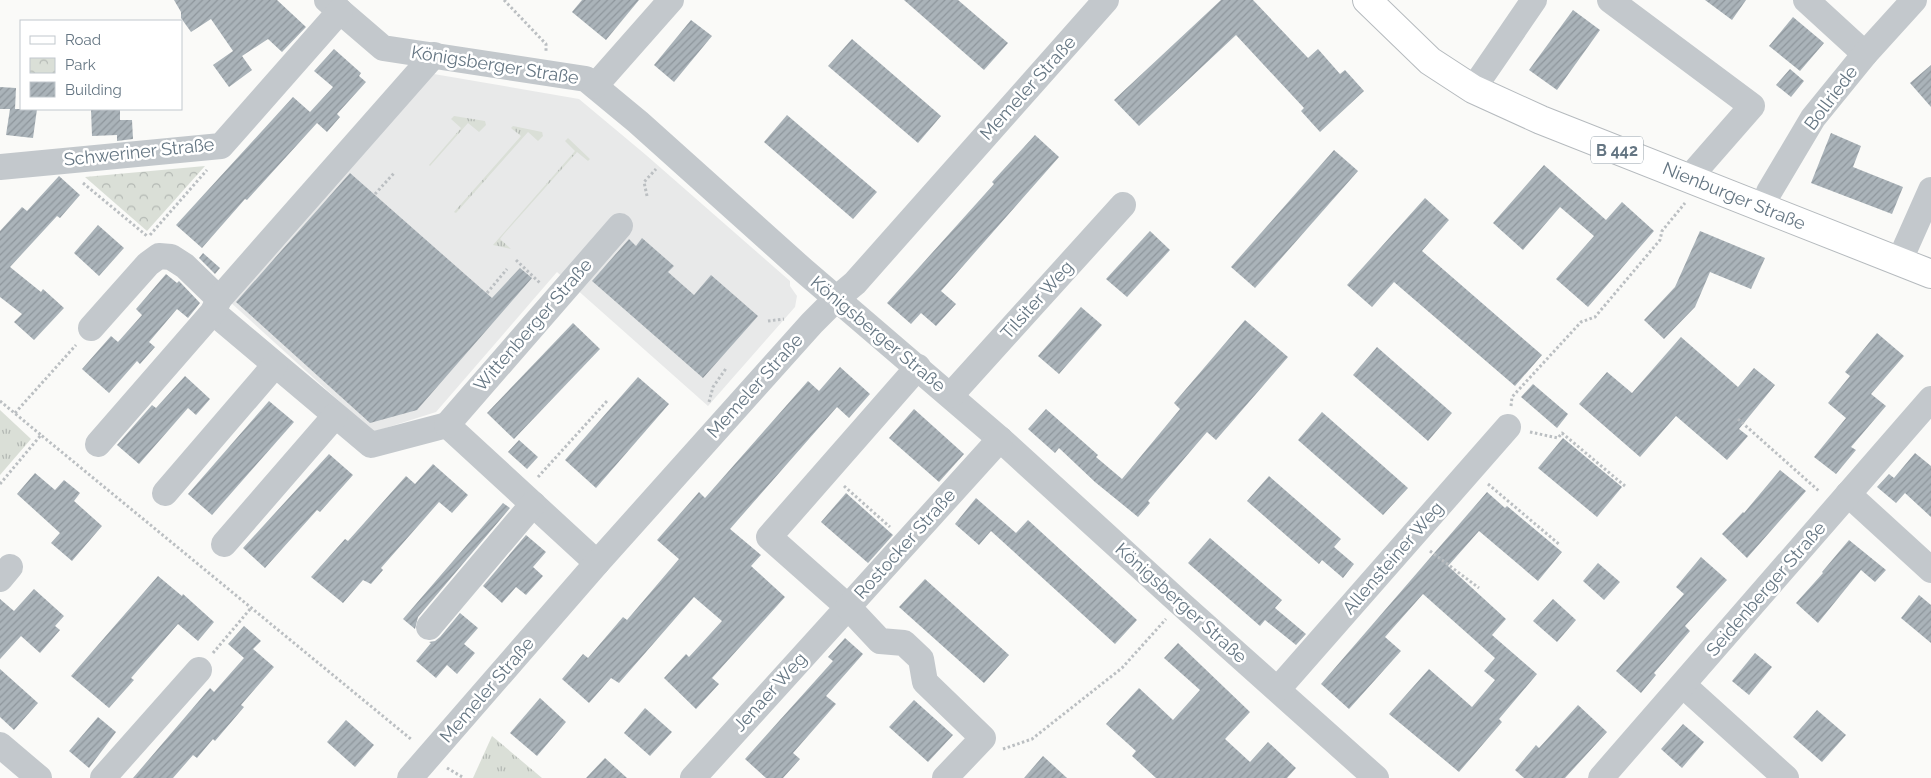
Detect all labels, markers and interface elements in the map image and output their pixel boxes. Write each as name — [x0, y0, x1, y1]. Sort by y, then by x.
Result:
legend — [20, 20, 182, 110]
text: Road — [65, 31, 101, 49]
street label: Memeler Straße — [975, 31, 1080, 144]
street label: Königsberger Straße — [410, 41, 581, 88]
text: Park — [65, 56, 96, 74]
street label: Bollriede — [1800, 61, 1862, 134]
text: Building — [65, 81, 122, 99]
street label: Schweriner Straße — [63, 133, 216, 170]
road number: B 442 — [1591, 136, 1643, 164]
street label: Nienburger Straße — [1660, 157, 1809, 234]
street label: Wittenberger Straße — [469, 254, 596, 395]
street label: Tilsiter Weg — [996, 256, 1077, 343]
street label: Königsberger Straße — [807, 271, 950, 396]
street label: Memeler Straße — [702, 329, 807, 442]
street label: Rostocker Straße — [850, 484, 960, 603]
street label: Allensteiner Weg — [1338, 497, 1447, 618]
street label: Seidenberger Straße — [1702, 517, 1830, 660]
street label: Königsberger Straße — [1111, 538, 1252, 667]
street label: Memeler Straße — [435, 632, 538, 747]
street label: Jenaer Weg — [729, 648, 811, 736]

